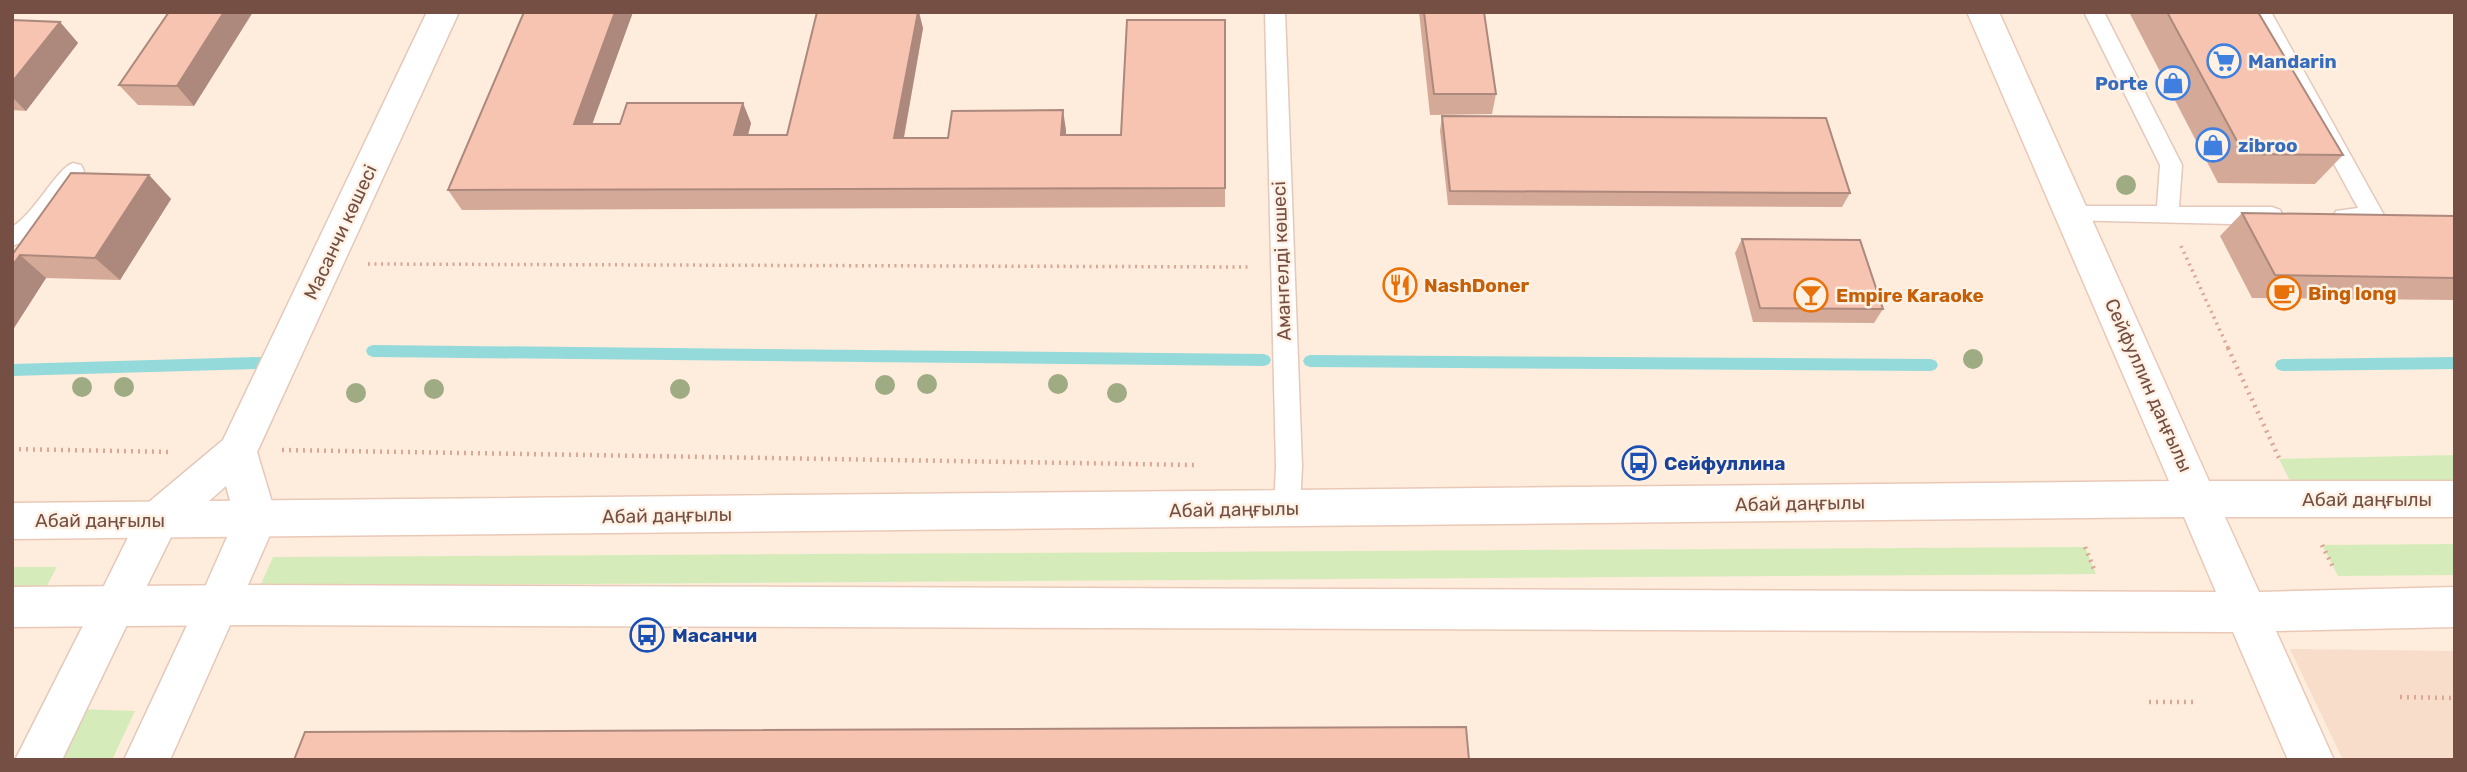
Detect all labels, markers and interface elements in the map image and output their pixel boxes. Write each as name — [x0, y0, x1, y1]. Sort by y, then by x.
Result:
supermarket icon: Mandarin — [2205, 42, 2243, 80]
place label: Mandarin — [2248, 50, 2337, 73]
shop icon: Porte — [2154, 64, 2192, 102]
place label: Porte — [2095, 72, 2148, 95]
shop icon: zibroo — [2194, 126, 2232, 164]
place label: zibroo — [2238, 134, 2298, 157]
street label: Масанчи көшесі — [299, 161, 382, 303]
street label: Амангелді көшесі — [1267, 181, 1296, 341]
restaurant icon: NashDoner — [1381, 266, 1419, 304]
place label: NashDoner — [1424, 274, 1529, 297]
cafe icon: Bing long — [2265, 274, 2303, 312]
bar icon: Empire Karaoke — [1792, 276, 1830, 314]
place label: Bing long — [2308, 282, 2396, 305]
place label: Empire Karaoke — [1836, 284, 1984, 307]
street label: Сейфуллин даңғылы — [2100, 295, 2197, 475]
bus stop icon: Сейфуллина — [1620, 444, 1658, 482]
place label: Сейфуллина — [1664, 452, 1785, 475]
street label: Абай даңғылы — [2302, 488, 2432, 511]
street label: Абай даңғылы — [1735, 491, 1865, 516]
street label: Абай даңғылы — [1169, 497, 1299, 522]
street label: Абай даңғылы — [602, 503, 732, 528]
street label: Абай даңғылы — [35, 509, 165, 532]
bus stop icon: Масанчи — [628, 616, 666, 654]
place label: Масанчи — [672, 624, 757, 647]

